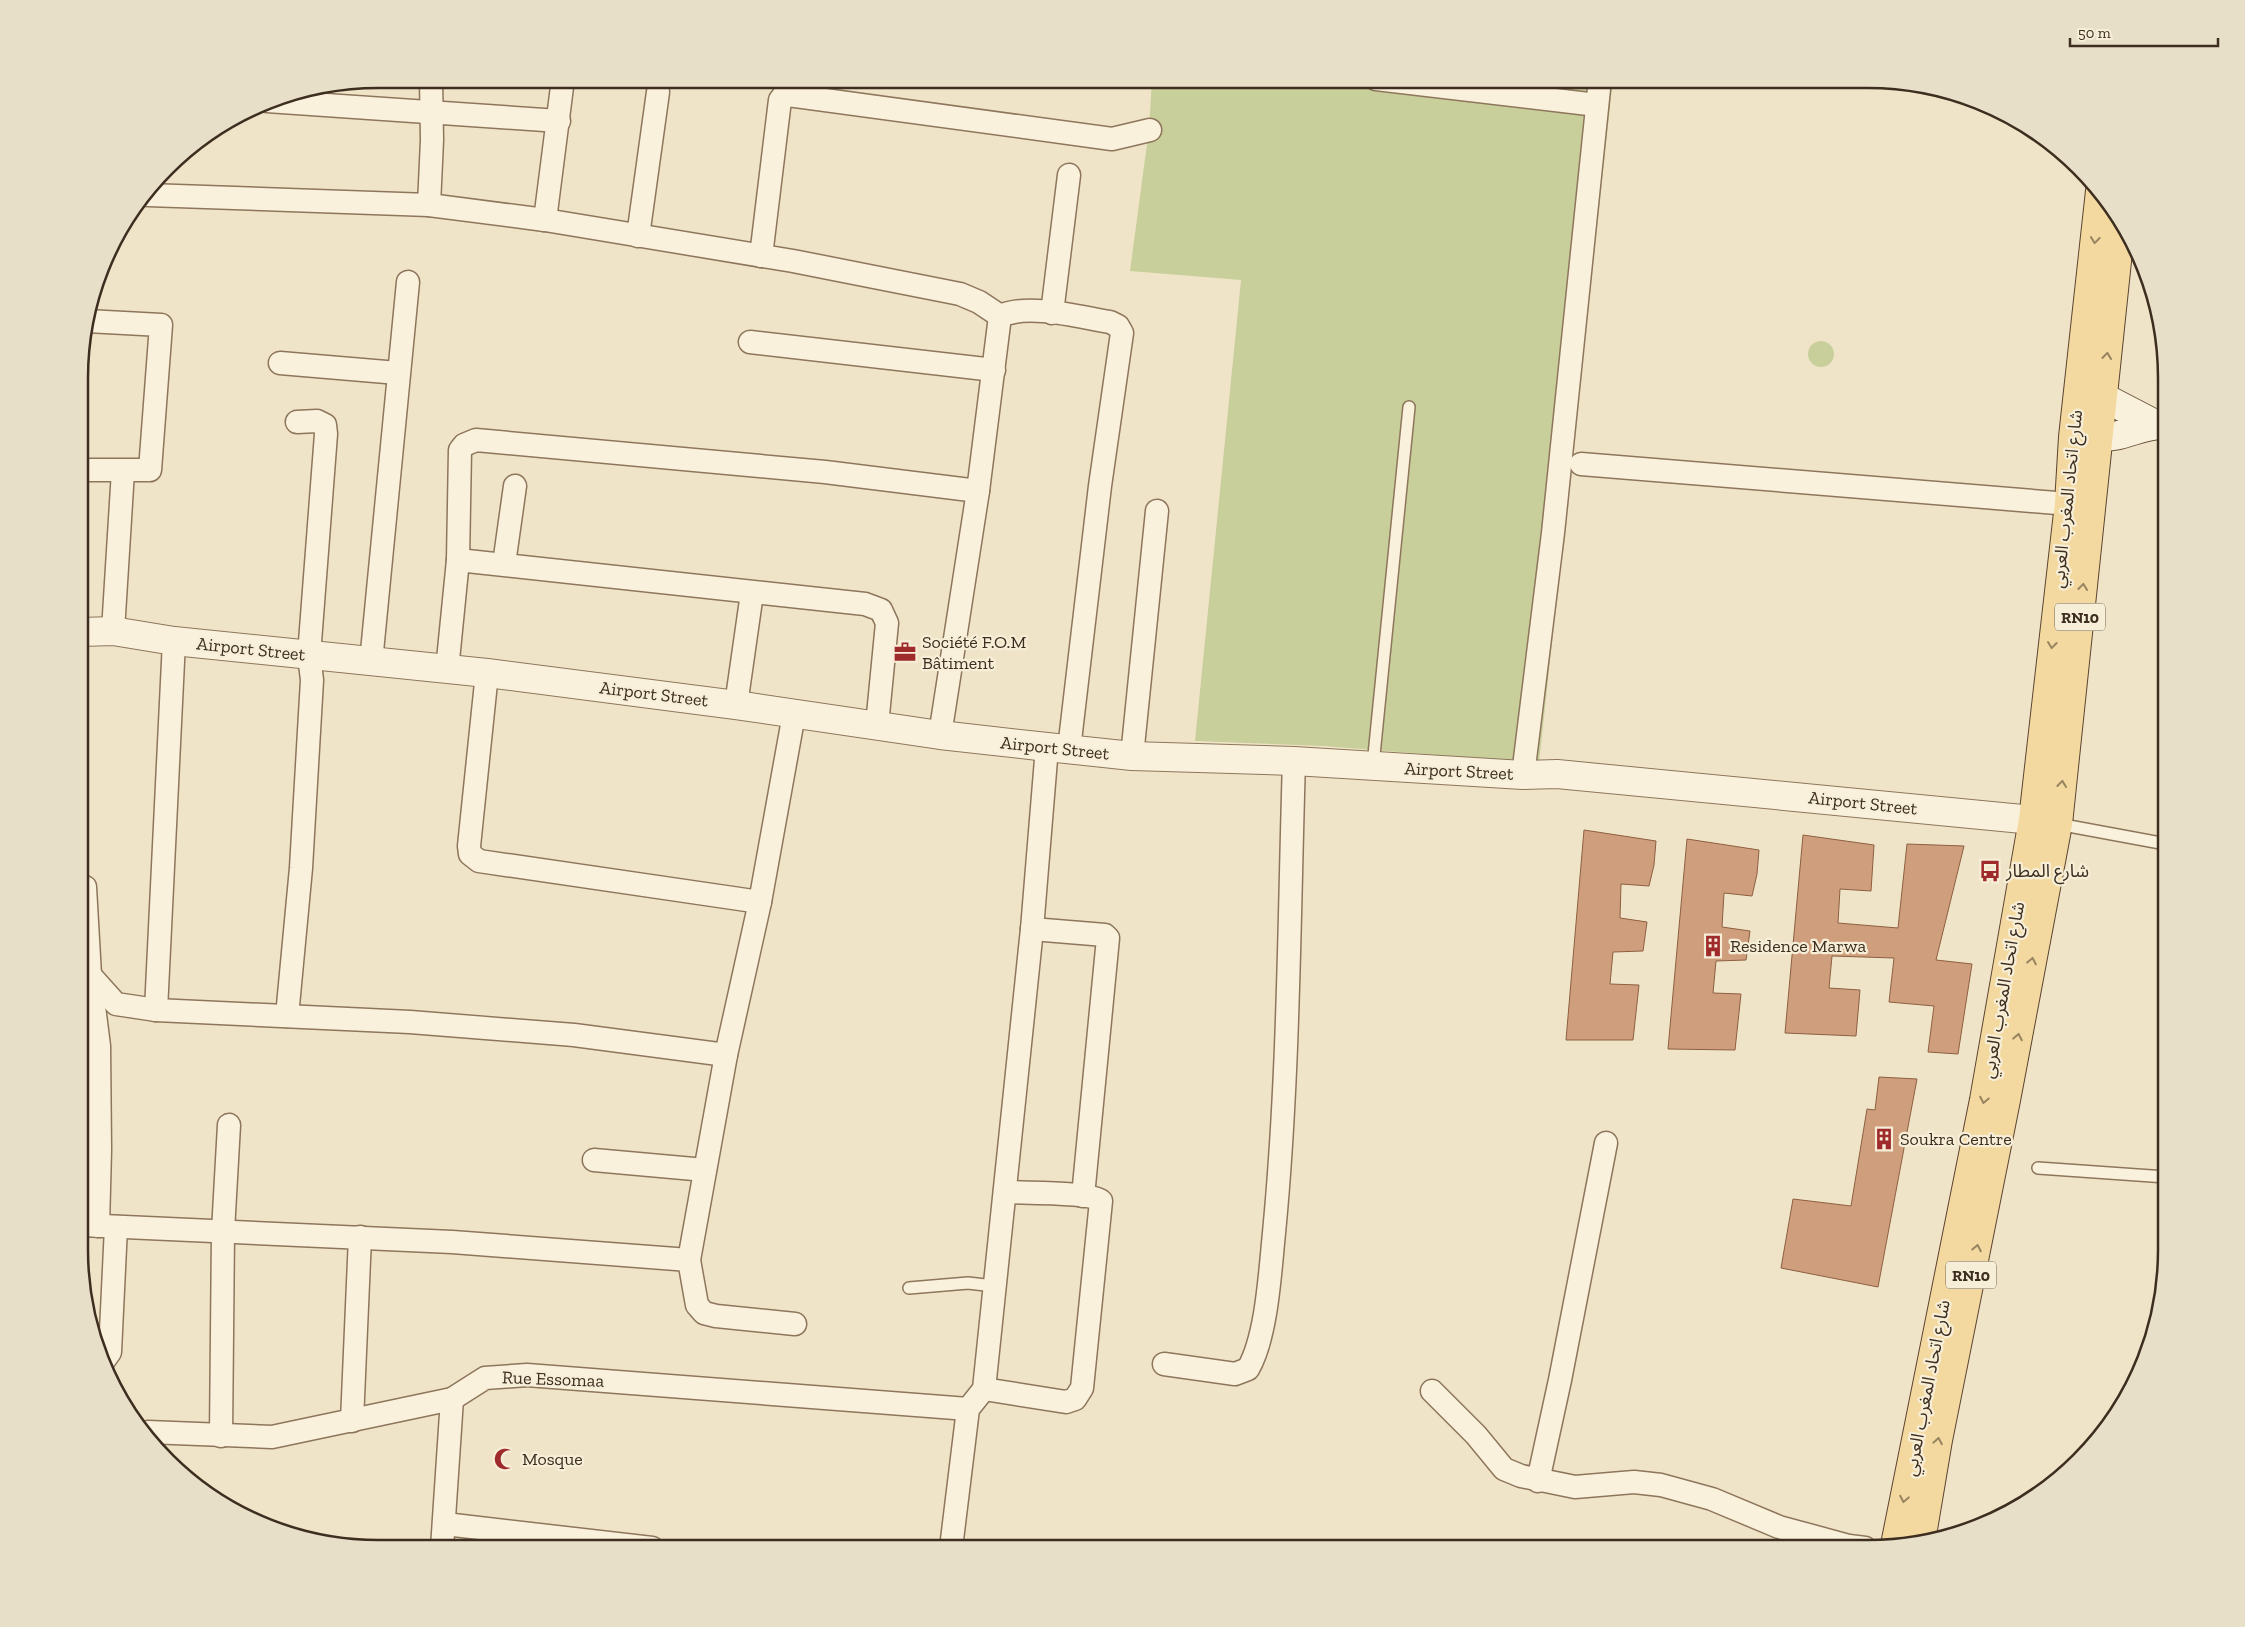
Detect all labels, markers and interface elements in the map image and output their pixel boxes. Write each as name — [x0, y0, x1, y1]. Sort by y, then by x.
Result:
scale bar — [2070, 15, 2218, 47]
text: 50 m — [2078, 24, 2111, 42]
one-way arrow — [2090, 236, 2101, 244]
one-way arrow — [2101, 352, 2112, 360]
street label: شارع اتحاد المغرب العربي — [2047, 409, 2090, 590]
one-way arrow — [2077, 583, 2088, 591]
road number: RN10 — [2055, 604, 2105, 630]
place label: Société F.O.M Bâtiment — [922, 631, 1026, 674]
street label: Airport Street — [196, 632, 307, 666]
office icon: Société F.O.M Bâtiment — [892, 639, 918, 665]
one-way arrow — [2047, 641, 2058, 649]
street label: Airport Street — [598, 676, 710, 712]
street label: Airport Street — [1000, 731, 1111, 765]
street label: Airport Street — [1404, 757, 1514, 785]
one-way arrow — [2057, 779, 2068, 787]
street label: Airport Street — [1808, 786, 1919, 820]
bus stop icon: شارع المطار — [1977, 858, 2003, 884]
place label: شارع المطار — [2005, 860, 2089, 885]
street label: شارع اتحاد المغرب العربي — [1977, 900, 2032, 1081]
building icon: Residence Marwa — [1700, 933, 1726, 959]
place label: Residence Marwa — [1730, 935, 1867, 957]
one-way arrow — [2027, 957, 2037, 965]
one-way arrow — [2013, 1032, 2023, 1041]
one-way arrow — [1979, 1095, 1989, 1104]
building icon: Soukra Centre — [1871, 1126, 1897, 1152]
place label: Soukra Centre — [1900, 1128, 2012, 1150]
one-way arrow — [1971, 1243, 1981, 1252]
road number: RN10 — [1946, 1262, 1996, 1288]
street label: شارع اتحاد المغرب العربي — [1899, 1298, 1958, 1479]
street label: Rue Essomaa — [502, 1366, 605, 1392]
one-way arrow — [1932, 1437, 1943, 1446]
mosque icon: Mosque — [492, 1446, 518, 1472]
place label: Mosque — [522, 1448, 583, 1470]
one-way arrow — [1900, 1495, 1910, 1504]

